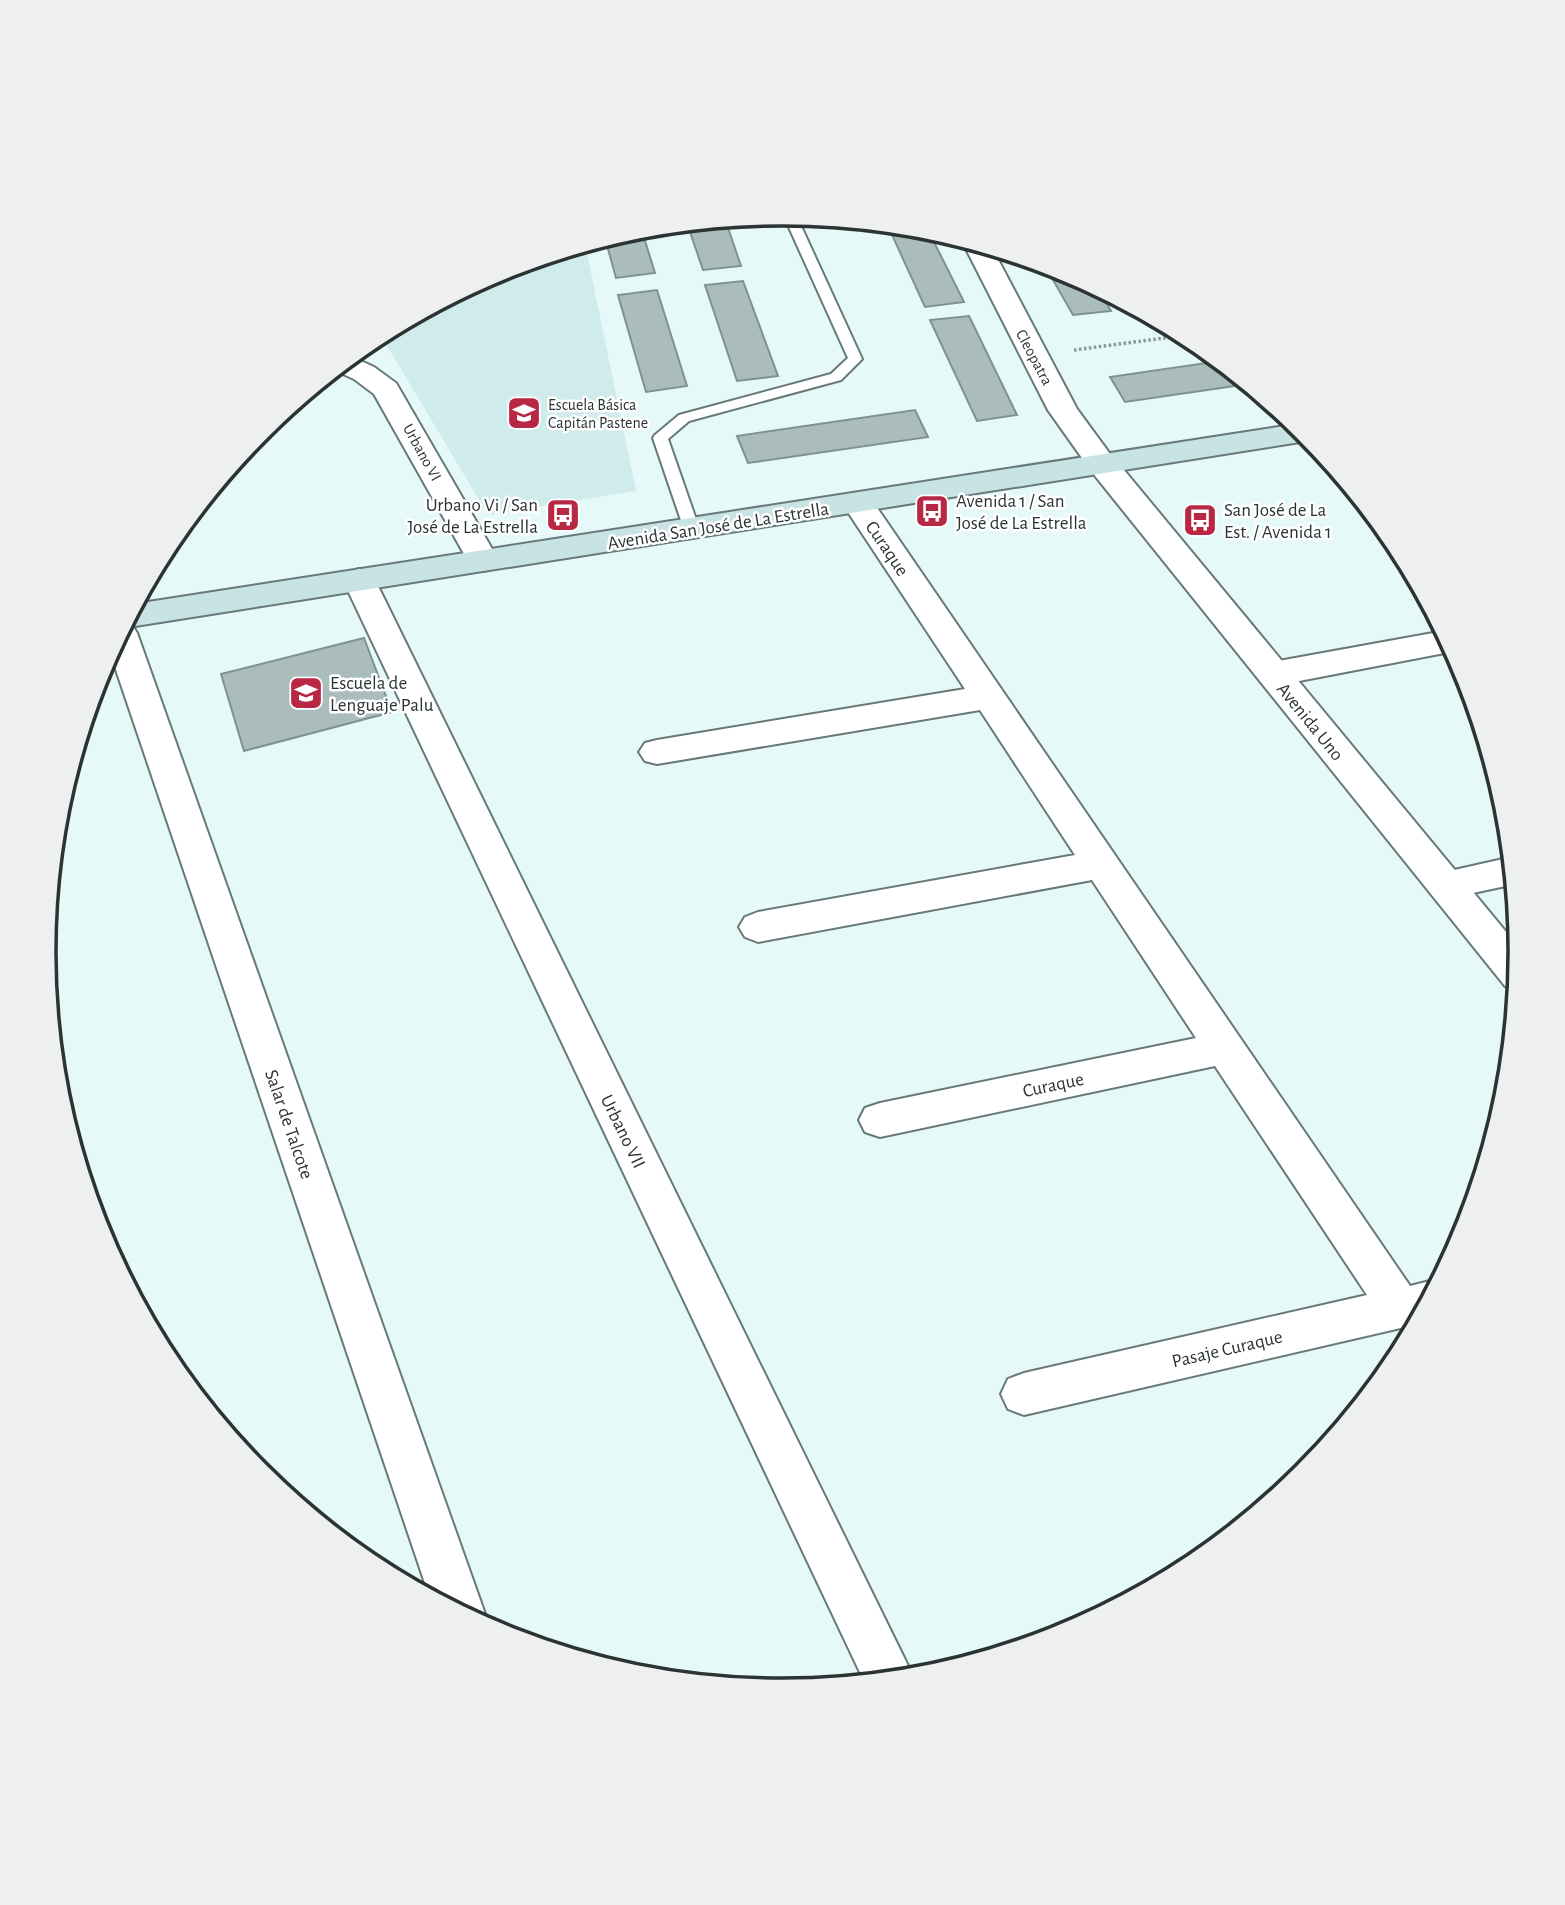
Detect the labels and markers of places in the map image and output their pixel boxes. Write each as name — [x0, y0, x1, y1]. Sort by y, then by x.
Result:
school or university icon: Escuela Básica Capitán Pastene — [505, 394, 543, 432]
place label: Escuela Básica Capitán Pastene — [548, 397, 648, 431]
bus stop icon: Avenida 1 / San José de La Estrella — [913, 492, 951, 530]
place label: Avenida 1 / San José de La Estrella — [956, 492, 1087, 533]
place label: Urbano Vi / San José de La Estrella — [407, 496, 538, 537]
bus stop icon: Urbano Vi / San José de La Estrella — [544, 496, 582, 534]
bus stop icon: San José de La Est. / Avenida 1 — [1181, 501, 1219, 539]
place label: San José de La Est. / Avenida 1 — [1224, 501, 1332, 542]
school or university icon: Escuela de Lenguaje Palu — [287, 674, 325, 712]
place label: Escuela de Lenguaje Palu — [330, 674, 434, 715]

